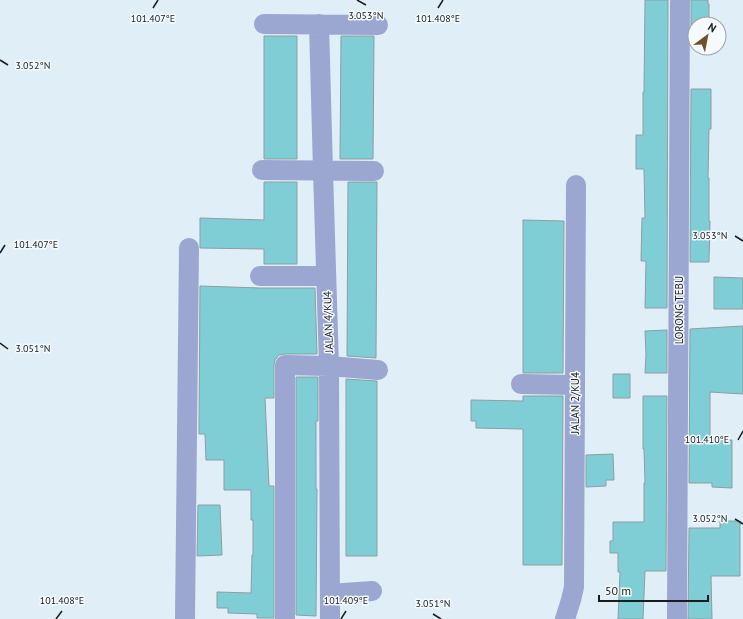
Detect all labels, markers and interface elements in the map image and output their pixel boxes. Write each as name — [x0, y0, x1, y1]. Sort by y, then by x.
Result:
text: 3.053°N — [349, 9, 383, 22]
text: 101.407°E — [131, 12, 175, 25]
text: 101.408°E — [416, 12, 460, 25]
north arrow — [687, 16, 727, 56]
text: N — [706, 20, 719, 35]
text: 3.052°N — [16, 59, 50, 72]
text: 3.053°N — [693, 229, 727, 242]
text: 101.407°E — [14, 238, 58, 251]
street label: LORONG TEBU — [672, 276, 686, 344]
street label: JALAN 4/KU4 — [320, 291, 336, 354]
text: 3.051°N — [16, 342, 50, 355]
street label: JALAN 2/KU4 — [568, 372, 582, 435]
text: 101.410°E — [685, 433, 729, 446]
text: 3.052°N — [693, 512, 727, 525]
scale bar — [599, 577, 708, 603]
text: 50 m — [605, 583, 631, 598]
text: 101.408°E — [40, 594, 84, 607]
text: 101.409°E — [324, 594, 368, 607]
text: 3.051°N — [416, 597, 450, 610]

